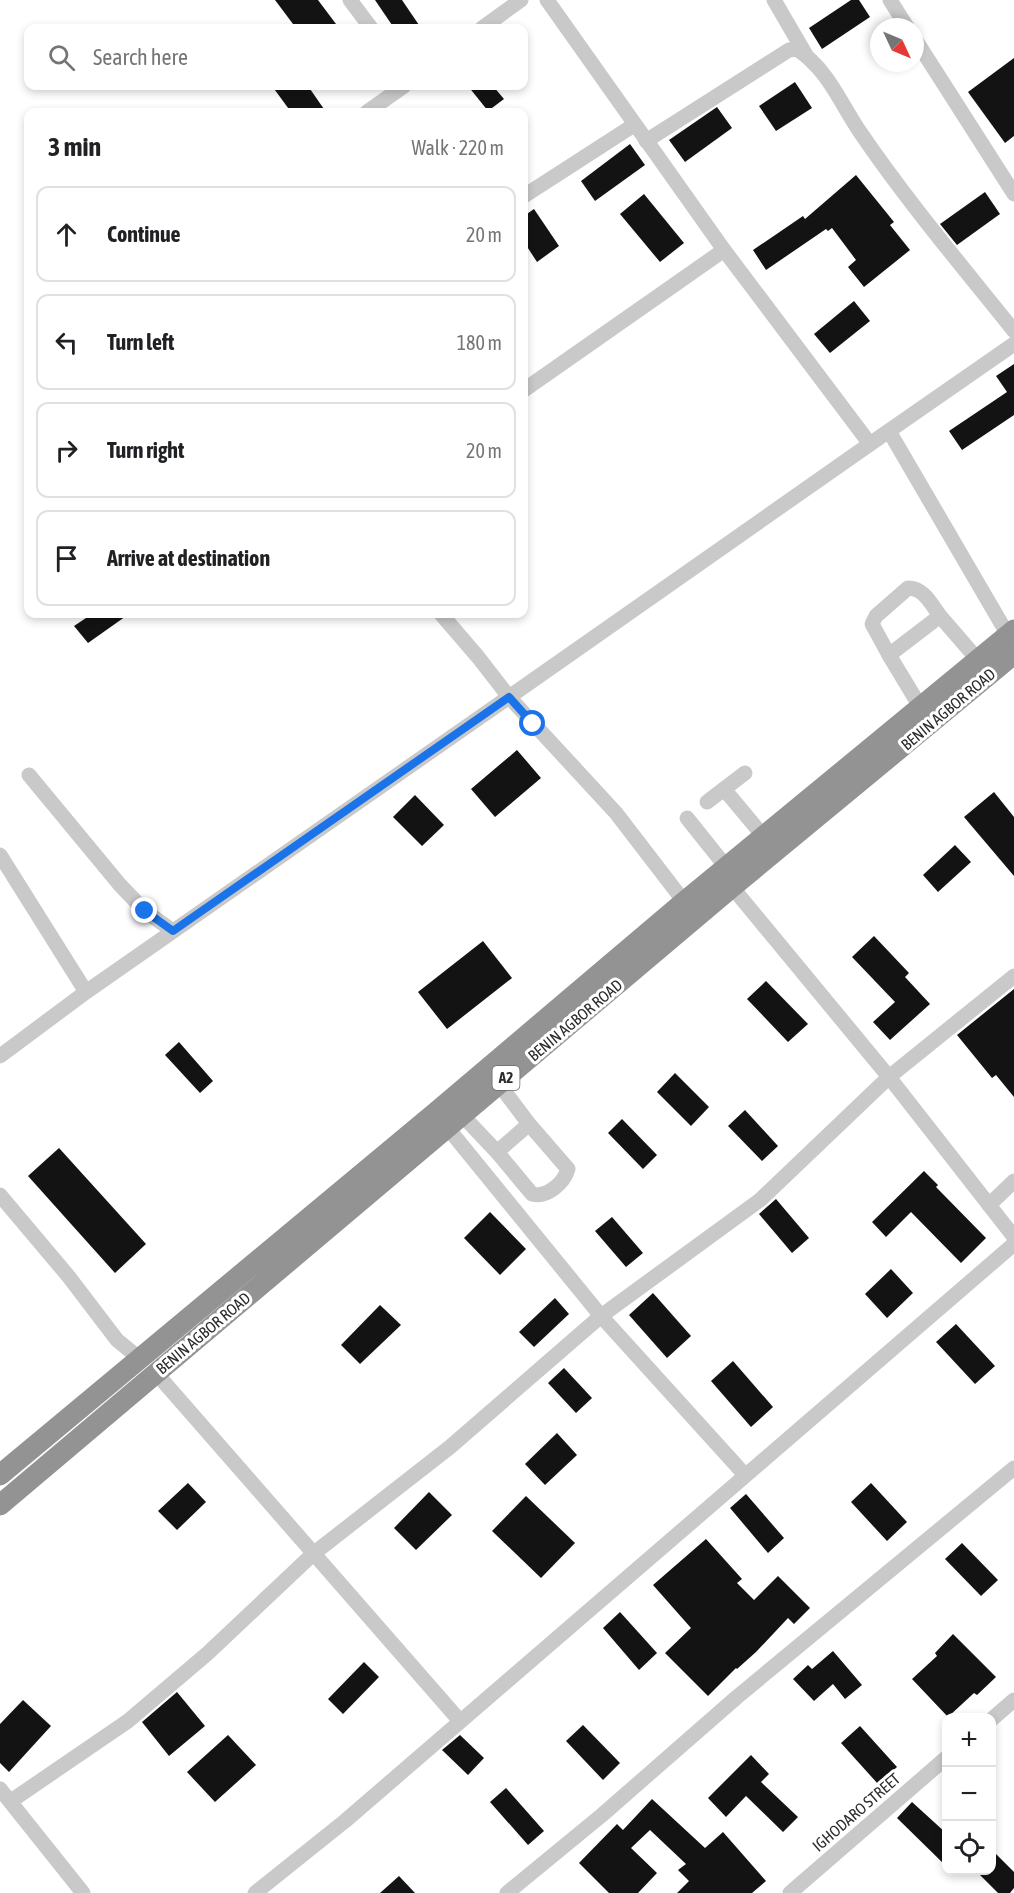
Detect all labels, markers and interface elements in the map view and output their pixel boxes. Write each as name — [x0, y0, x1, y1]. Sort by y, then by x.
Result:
north arrow — [870, 18, 924, 72]
search box — [24, 24, 528, 90]
icon: search — [45, 41, 78, 74]
text: Search here — [93, 44, 188, 70]
text: 3 min — [48, 132, 101, 162]
text: Walk · 220 m — [412, 136, 504, 159]
icon: ahead — [50, 218, 83, 251]
text: Continue — [107, 221, 181, 247]
text: 20 m — [466, 223, 502, 246]
icon: left — [50, 326, 83, 359]
text: Turn left — [107, 329, 174, 355]
text: 180 m — [457, 331, 502, 354]
icon: right — [50, 434, 83, 467]
text: Turn right — [107, 437, 184, 463]
text: 20 m — [466, 439, 502, 462]
icon: arrive — [50, 542, 83, 575]
text: Arrive at destination — [107, 545, 270, 571]
street label: BENIN AGBOR ROAD — [897, 664, 999, 753]
route start — [519, 710, 545, 736]
route end — [131, 897, 157, 923]
street label: BENIN AGBOR ROAD — [524, 975, 626, 1064]
road number: A2 — [492, 1066, 520, 1090]
street label: BENIN AGBOR ROAD — [152, 1288, 254, 1377]
map controls — [942, 1713, 996, 1875]
button: + — [942, 1713, 996, 1767]
button: − — [942, 1767, 996, 1821]
street label: IGHODARO STREET — [809, 1769, 903, 1855]
button: locate — [942, 1821, 996, 1875]

